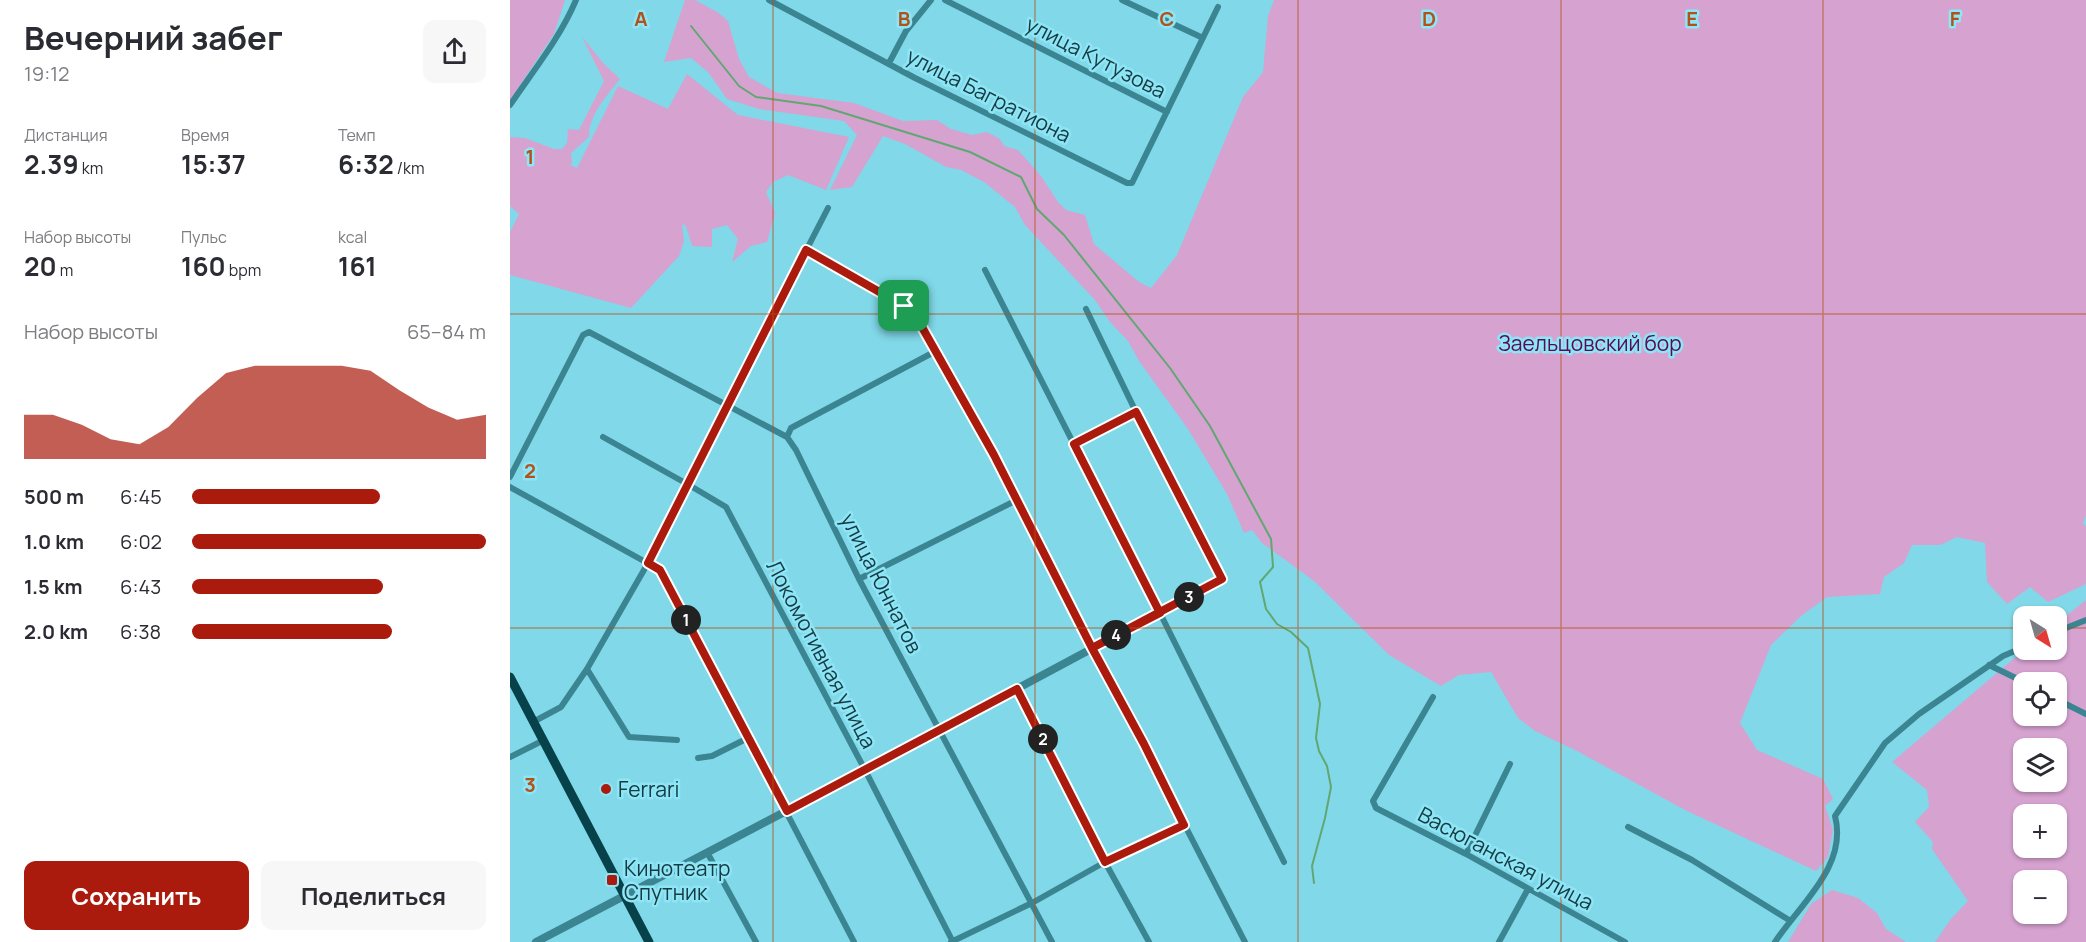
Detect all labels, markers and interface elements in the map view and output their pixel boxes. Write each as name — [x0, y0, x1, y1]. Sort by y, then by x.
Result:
text: A — [634, 5, 648, 32]
text: B — [898, 5, 911, 32]
text: C — [1160, 5, 1174, 32]
text: D — [1422, 5, 1436, 32]
text: E — [1686, 5, 1698, 32]
text: F — [1950, 5, 1961, 32]
street label: улица Кутузова — [1021, 10, 1171, 104]
text: Вечерний забег — [24, 15, 283, 60]
button: share — [423, 20, 486, 83]
street label: улица Багратиона — [902, 41, 1076, 149]
text: 19:12 — [24, 60, 69, 87]
text: Дистанция — [24, 124, 108, 146]
text: Время — [181, 124, 229, 146]
text: Темп — [338, 124, 376, 146]
text: 1 — [526, 143, 534, 170]
text: 2.39 — [24, 146, 79, 182]
text: 15:37 — [181, 146, 246, 182]
text: 6:32 — [338, 146, 394, 182]
text: km — [79, 157, 103, 179]
text: /km — [394, 157, 425, 179]
text: Набор высоты — [24, 226, 131, 248]
text: Пульс — [181, 226, 227, 248]
text: kcal — [338, 226, 367, 248]
text: 20 — [24, 248, 57, 284]
text: 160 — [181, 248, 226, 284]
text: 161 — [338, 248, 377, 284]
text: m — [57, 259, 73, 281]
text: bpm — [226, 259, 261, 281]
pin — [878, 280, 929, 331]
icon: arrive — [887, 289, 920, 322]
text: Набор высоты — [24, 318, 158, 345]
text: 65–84 m — [407, 318, 486, 345]
park label: Заельцовский бор — [1498, 329, 1682, 357]
text: 2 — [524, 457, 536, 484]
text: 500 m — [24, 483, 84, 510]
text: 6:45 — [120, 483, 162, 510]
street label: улица Юннатов — [835, 508, 929, 658]
text: 1.0 km — [24, 528, 84, 555]
text: 6:02 — [120, 528, 162, 555]
street label: Локомотивная улица — [760, 555, 884, 753]
text: 1.5 km — [24, 573, 83, 600]
text: 6:43 — [120, 573, 161, 600]
pin: 3 — [1174, 582, 1204, 612]
text: 3 — [1184, 586, 1194, 608]
pin: 1 — [671, 605, 701, 635]
north arrow — [2013, 606, 2067, 660]
map controls — [2013, 606, 2067, 924]
text: 1 — [682, 609, 690, 631]
text: 2.0 km — [24, 618, 88, 645]
text: 6:38 — [120, 618, 161, 645]
pin: 4 — [1101, 620, 1131, 650]
text: 4 — [1111, 624, 1121, 646]
button: locate — [2013, 672, 2067, 726]
pin: 2 — [1028, 724, 1058, 754]
text: 2 — [1038, 728, 1048, 750]
button: layers — [2013, 738, 2067, 792]
text: 3 — [524, 771, 536, 798]
place label: Ferrari — [618, 775, 679, 803]
marker: Ferrari — [599, 782, 613, 796]
street label: Васюганская улица — [1413, 800, 1599, 916]
button: + — [2013, 804, 2067, 858]
place label: Кинотеатр Спутник — [624, 854, 730, 906]
button: Сохранить — [24, 861, 249, 930]
button: Поделиться — [261, 861, 486, 930]
button: − — [2013, 870, 2067, 924]
marker: Кинотеатр Спутник — [605, 873, 619, 887]

